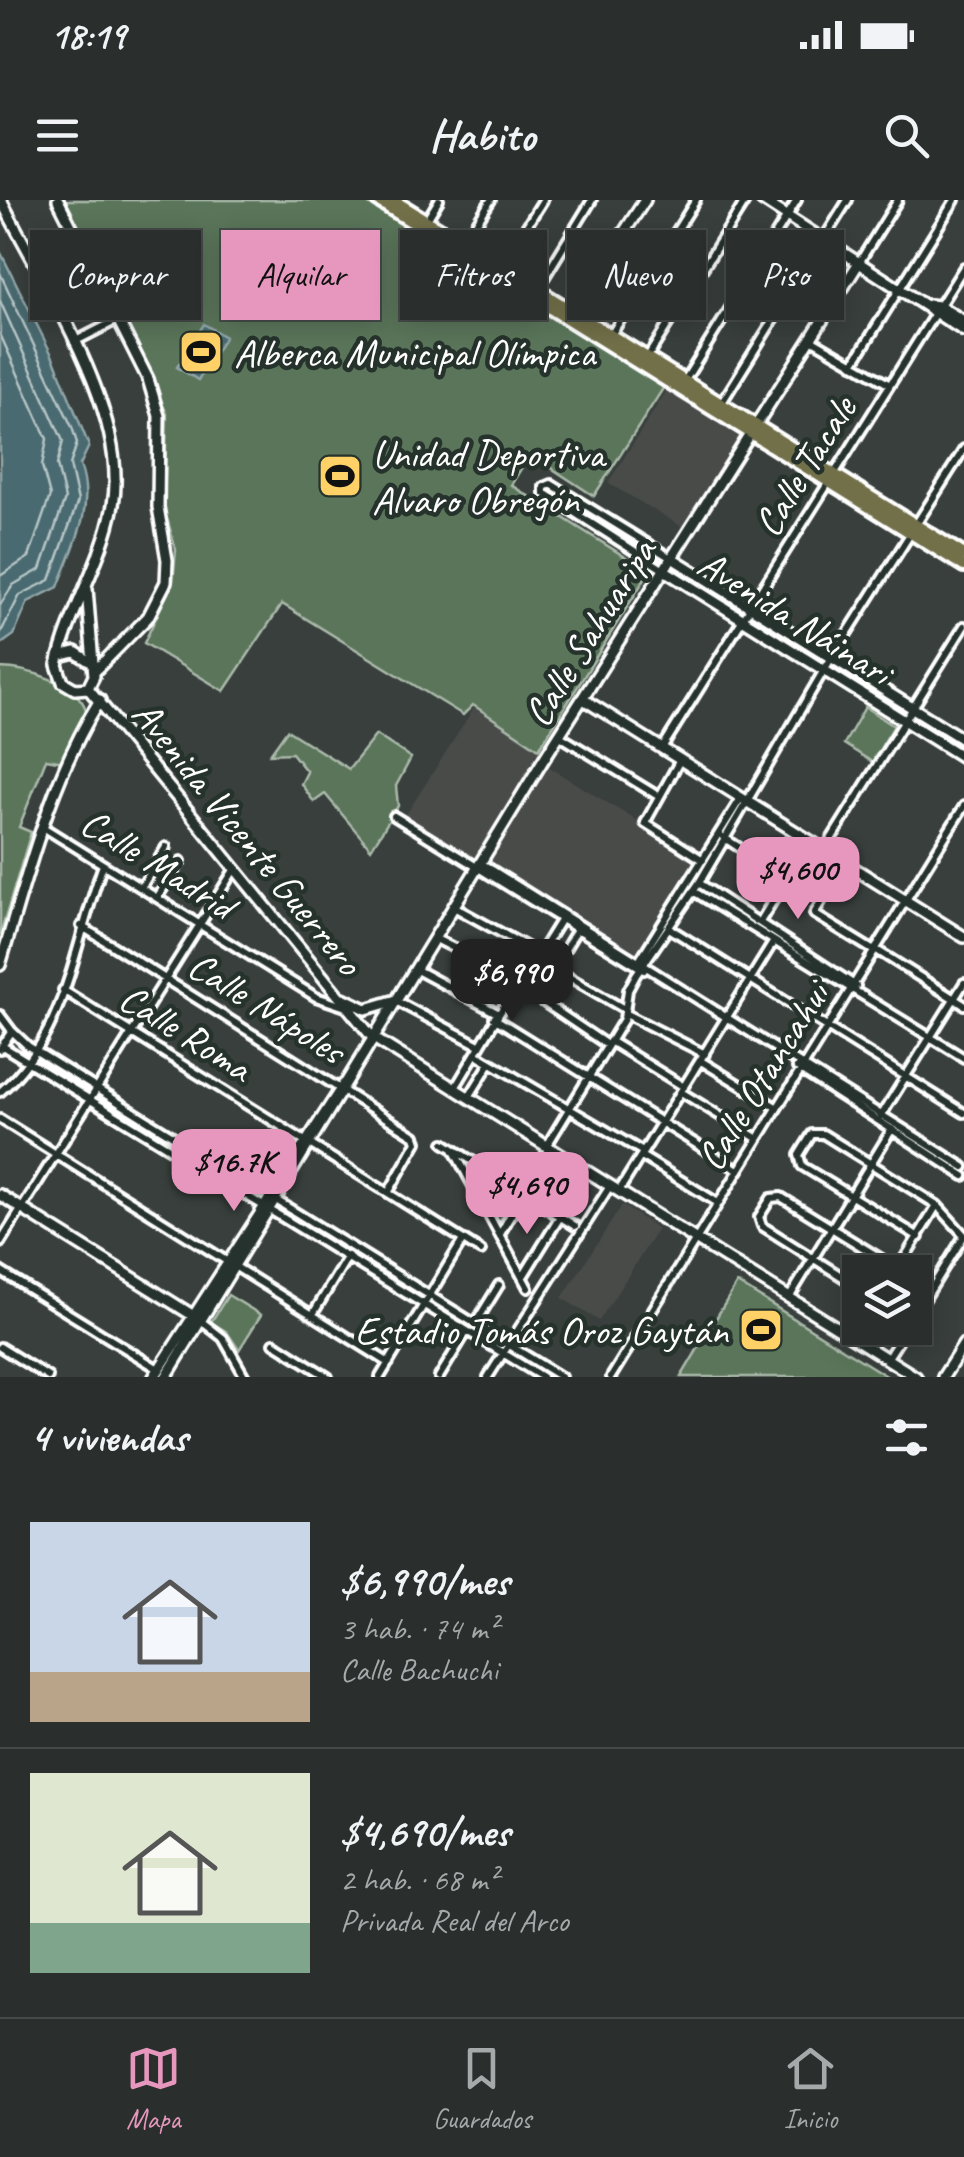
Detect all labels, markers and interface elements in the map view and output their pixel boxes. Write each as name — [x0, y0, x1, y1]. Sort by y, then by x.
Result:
text: 18:19 — [50, 12, 125, 59]
text: Habito — [429, 107, 535, 164]
icon: menu — [30, 108, 85, 163]
icon: search — [879, 108, 934, 163]
chip: Comprar — [30, 230, 201, 320]
chip: Alquilar — [221, 230, 380, 320]
chip: Filtros — [400, 230, 547, 320]
chip: Nuevo — [567, 230, 706, 320]
chip: Piso — [726, 230, 844, 320]
place label: Alberca Municipal Olímpica — [234, 328, 598, 378]
sports icon: Alberca Municipal Olímpica — [178, 329, 224, 375]
street label: Calle Tacale — [742, 385, 869, 546]
place label: Unidad Deportiva Alvaro Obregón — [372, 429, 608, 525]
sports icon: Unidad Deportiva Alvaro Obregón — [317, 453, 363, 499]
street label: Calle Sahuaripa — [513, 527, 669, 736]
street label: Avenida Náinari — [689, 539, 904, 699]
street label: Avenida Vicente Guerrero — [121, 690, 375, 987]
street label: Calle Madrid — [72, 797, 249, 934]
pin: $4,600 — [717, 837, 879, 922]
text: $4,600 — [758, 849, 838, 890]
pin: $6,990 — [431, 939, 593, 1024]
street label: Calle Nápoles — [179, 940, 357, 1077]
text: $6,990 — [473, 951, 551, 992]
street label: Calle Otancahui — [685, 970, 843, 1180]
street label: Calle Roma — [110, 973, 263, 1094]
pin: $16.7K — [153, 1129, 315, 1214]
text: $16.7K — [194, 1141, 274, 1182]
pin: $4,690 — [446, 1152, 608, 1237]
text: $4,690 — [488, 1164, 566, 1205]
map controls — [842, 1255, 932, 1345]
button: layers — [842, 1255, 932, 1345]
place label: Estadio Tomás Oroz Gaytán — [355, 1306, 729, 1356]
sports icon: Estadio Tomás Oroz Gaytán — [738, 1307, 784, 1353]
icon: filters — [879, 1410, 934, 1465]
text: 4 viviendas — [30, 1411, 187, 1464]
text: $6,990/mes — [340, 1555, 509, 1608]
icon: home — [110, 1562, 230, 1682]
text: 3 hab. · 74 m² — [340, 1608, 497, 1649]
text: Calle Bachuchi — [340, 1649, 498, 1690]
text: $4,690/mes — [340, 1806, 510, 1859]
icon: home — [110, 1813, 230, 1933]
text: 2 hab. · 68 m² — [340, 1859, 497, 1900]
text: Privada Real del Arco — [340, 1900, 569, 1941]
tab: Mapa — [126, 2041, 181, 2136]
tab: Guardados — [433, 2041, 531, 2136]
tab: Inicio — [783, 2041, 838, 2136]

